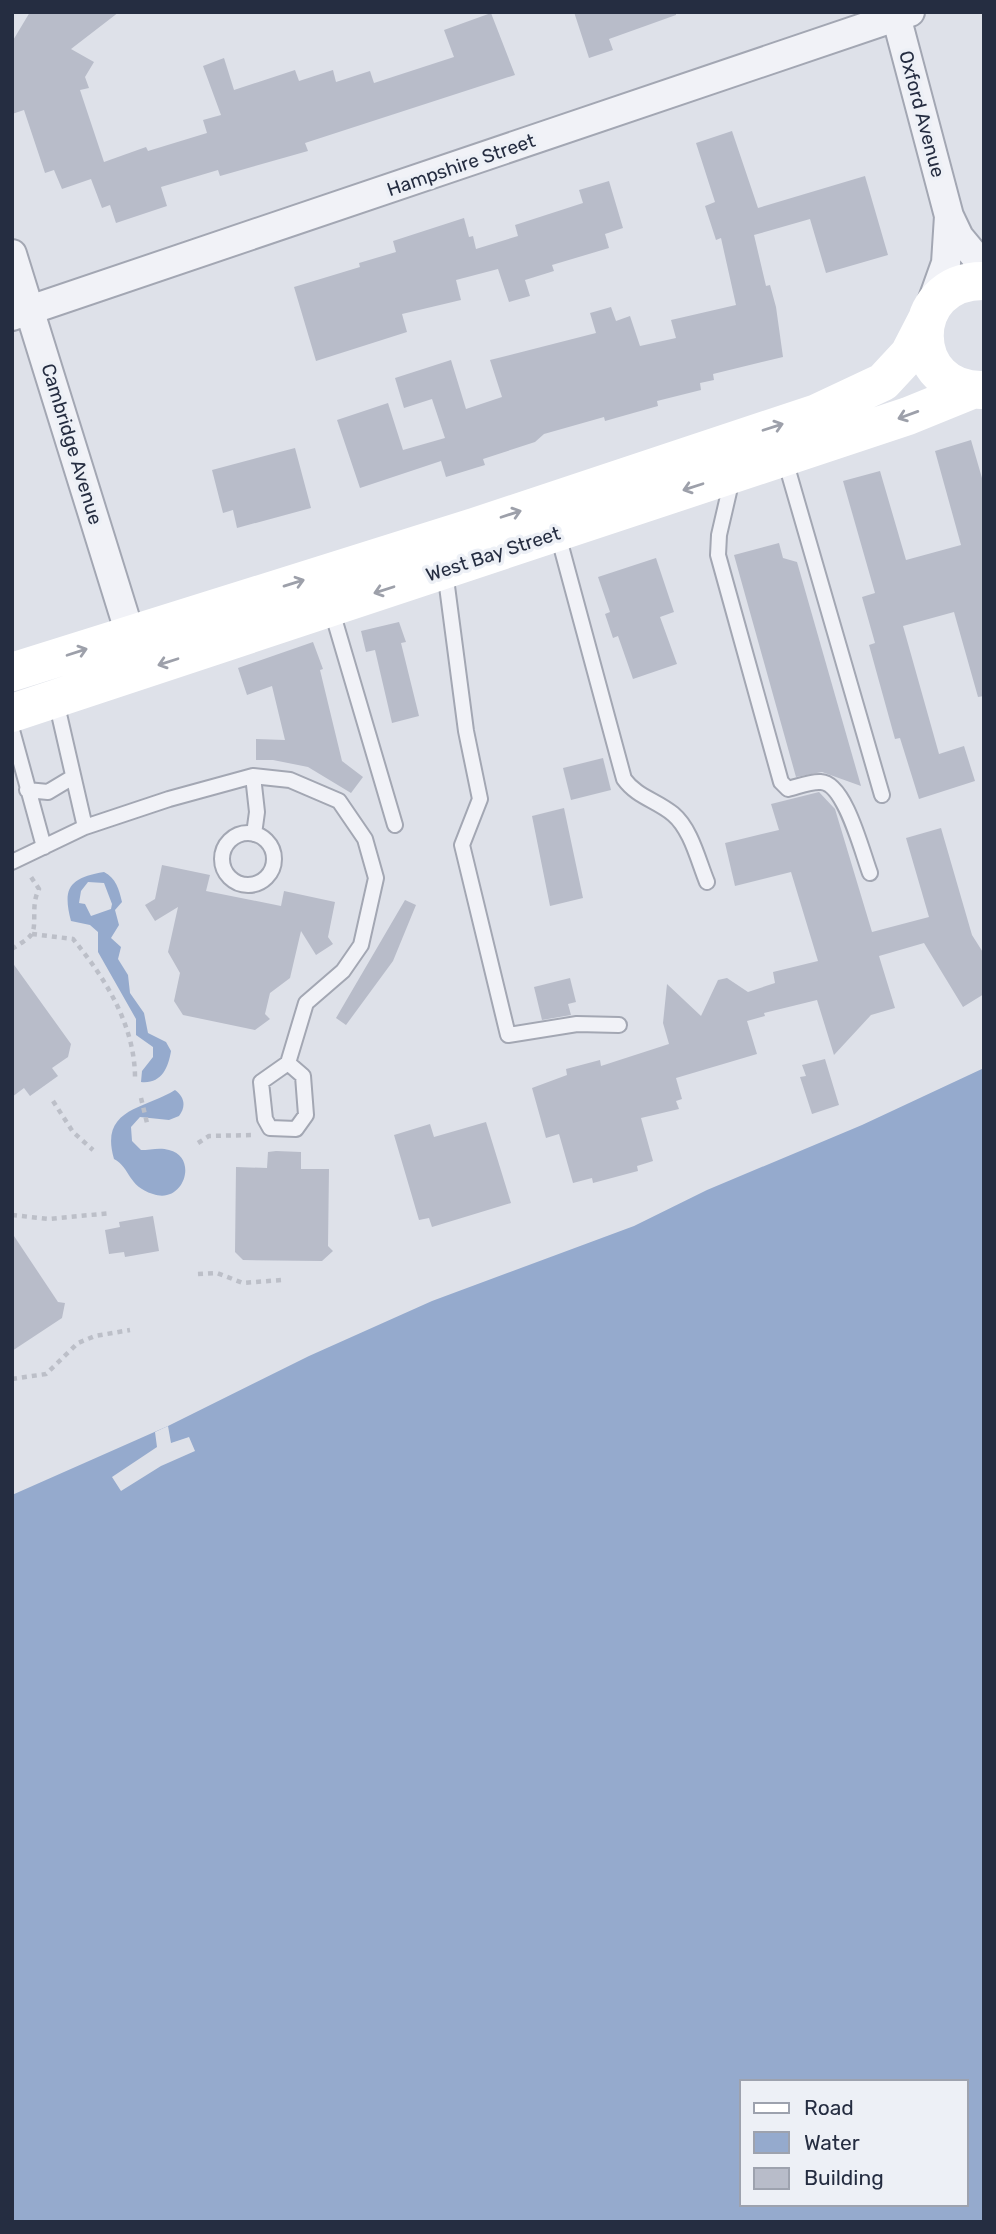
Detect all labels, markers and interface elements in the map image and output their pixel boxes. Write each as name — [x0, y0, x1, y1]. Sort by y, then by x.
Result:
street label: Oxford Avenue — [894, 48, 950, 180]
street label: Hampshire Street — [384, 129, 539, 201]
street label: Cambridge Avenue — [37, 361, 107, 527]
one-way arrow — [898, 410, 920, 422]
one-way arrow — [762, 420, 784, 432]
one-way arrow — [682, 482, 704, 494]
one-way arrow — [500, 507, 522, 520]
street label: West Bay Street — [423, 521, 564, 587]
one-way arrow — [283, 576, 305, 589]
one-way arrow — [373, 585, 395, 597]
one-way arrow — [66, 644, 88, 657]
one-way arrow — [157, 656, 179, 669]
legend — [740, 2080, 968, 2206]
text: Road — [804, 2095, 854, 2120]
text: Water — [804, 2130, 860, 2155]
text: Building — [804, 2165, 884, 2190]

